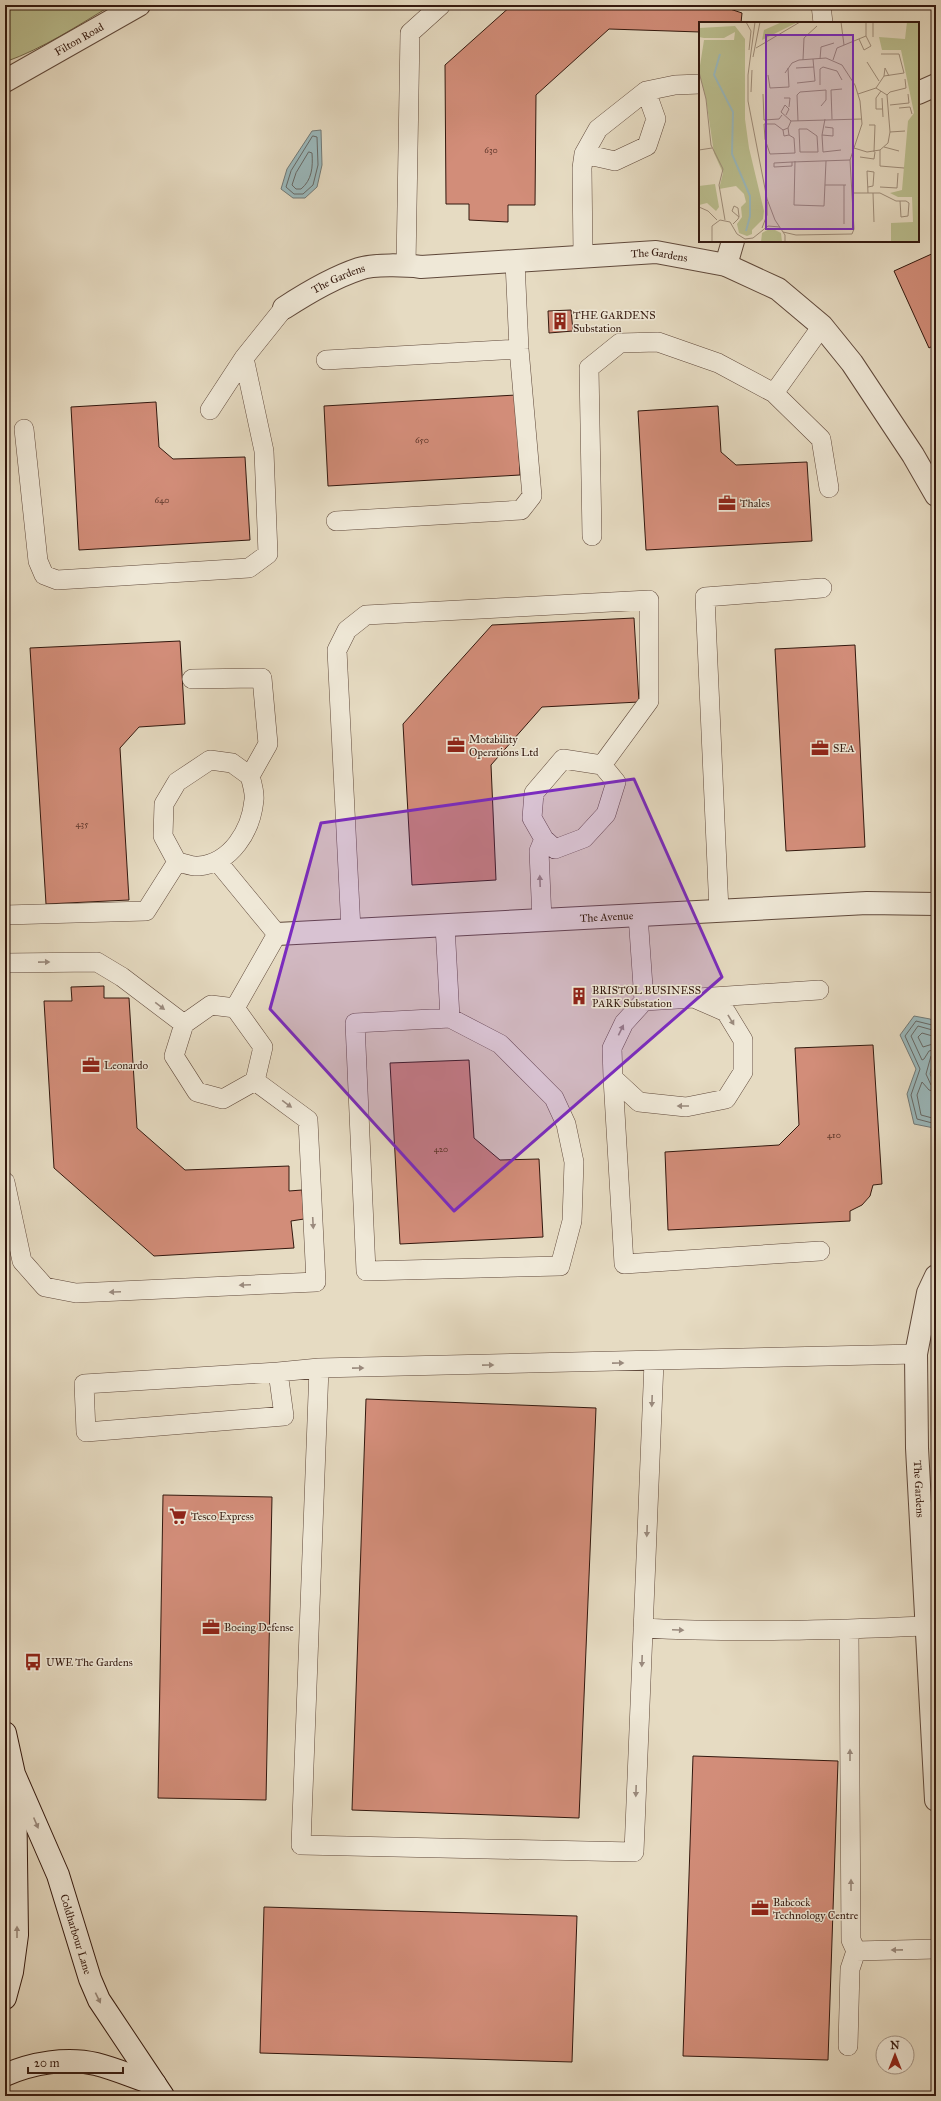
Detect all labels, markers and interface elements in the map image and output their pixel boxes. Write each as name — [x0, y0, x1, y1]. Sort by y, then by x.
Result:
street label: Filton Road — [52, 20, 107, 59]
inset map — [699, 22, 919, 242]
house number: 630 — [484, 144, 498, 155]
street label: The Gardens — [630, 246, 689, 265]
street label: The Gardens — [309, 262, 366, 297]
place label: THE GARDENS Substation — [573, 309, 656, 335]
building icon: THE GARDENS Substation — [550, 311, 570, 331]
house number: 650 — [415, 434, 429, 445]
office icon: Thales — [717, 493, 737, 513]
house number: 640 — [155, 494, 169, 505]
place label: Thales — [740, 497, 770, 510]
place label: Motability Operations Ltd — [469, 733, 539, 759]
office icon: Motability Operations Ltd — [446, 735, 466, 755]
office icon: SEA — [810, 738, 830, 758]
place label: SEA — [833, 742, 855, 755]
house number: 435 — [76, 818, 89, 829]
one-way arrow — [537, 874, 543, 887]
street label: The Avenue — [579, 909, 634, 925]
one-way arrow — [38, 959, 50, 966]
place label: BRISTOL BUSINESS PARK Substation — [592, 984, 701, 1010]
building icon: BRISTOL BUSINESS PARK Substation — [569, 986, 589, 1006]
one-way arrow — [155, 1002, 166, 1010]
one-way arrow — [728, 1015, 735, 1026]
one-way arrow — [618, 1024, 624, 1036]
office icon: Leonardo — [81, 1055, 101, 1075]
place label: Leonardo — [104, 1059, 149, 1072]
one-way arrow — [281, 1100, 292, 1108]
one-way arrow — [676, 1103, 689, 1109]
house number: 410 — [827, 1129, 841, 1140]
house number: 420 — [434, 1143, 448, 1154]
one-way arrow — [310, 1217, 317, 1229]
one-way arrow — [239, 1282, 251, 1289]
one-way arrow — [109, 1288, 121, 1295]
one-way arrow — [612, 1359, 624, 1366]
one-way arrow — [482, 1362, 495, 1368]
one-way arrow — [352, 1364, 364, 1371]
one-way arrow — [649, 1395, 656, 1407]
street label: The Gardens — [911, 1460, 927, 1518]
supermarket icon: Tesco Express — [168, 1506, 188, 1526]
place label: Tesco Express — [191, 1510, 254, 1523]
one-way arrow — [644, 1525, 650, 1538]
office icon: Boeing Defense — [201, 1617, 221, 1637]
place label: Boeing Defense — [224, 1621, 294, 1634]
one-way arrow — [672, 1627, 685, 1633]
bus stop icon: UWE The Gardens — [23, 1652, 43, 1672]
one-way arrow — [638, 1655, 645, 1667]
place label: UWE The Gardens — [46, 1656, 133, 1669]
one-way arrow — [847, 1748, 853, 1761]
one-way arrow — [633, 1785, 639, 1798]
one-way arrow — [32, 1817, 39, 1829]
one-way arrow — [848, 1878, 854, 1891]
street label: Coldharbour Lane — [57, 1893, 94, 1976]
place label: Babcock Technology Centre — [773, 1896, 859, 1922]
office icon: Babcock Technology Centre — [750, 1898, 770, 1918]
one-way arrow — [14, 1925, 20, 1938]
one-way arrow — [890, 1947, 903, 1953]
one-way arrow — [95, 1992, 102, 2003]
north arrow — [875, 2035, 915, 2075]
text: N — [890, 2039, 900, 2052]
scale bar — [28, 2049, 123, 2075]
text: 20 m — [34, 2056, 60, 2070]

